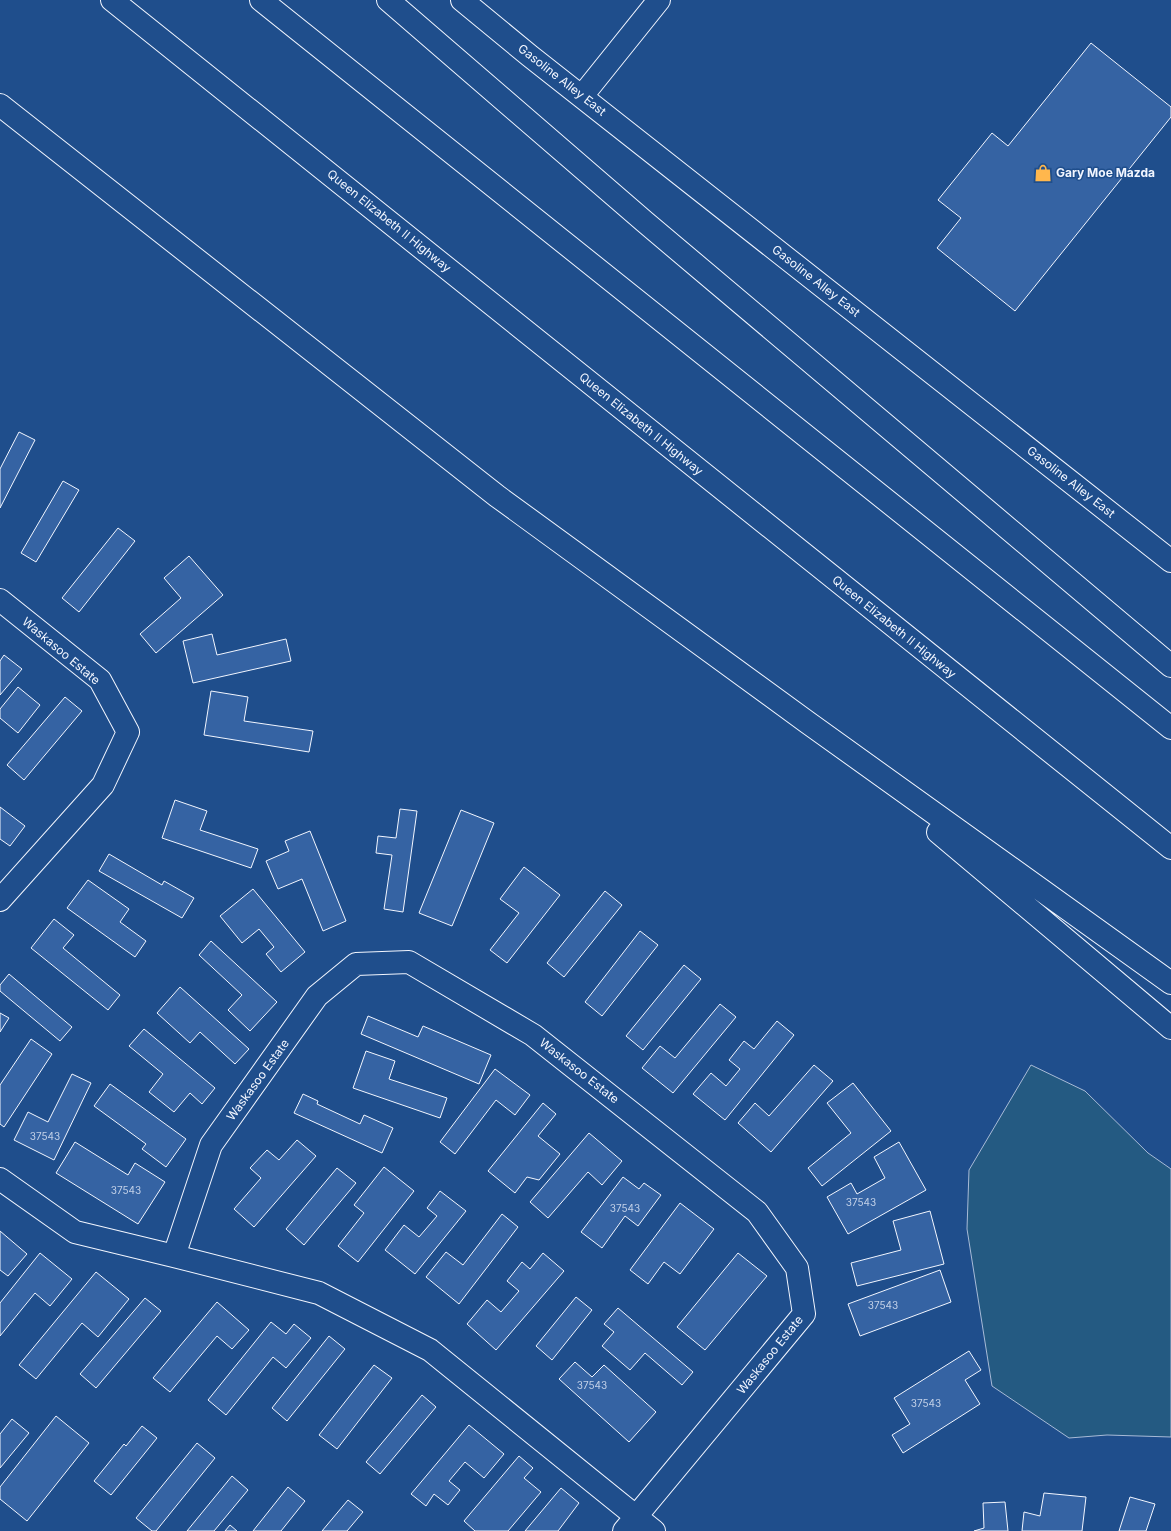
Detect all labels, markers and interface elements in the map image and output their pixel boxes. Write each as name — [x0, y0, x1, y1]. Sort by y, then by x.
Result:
street label: Gasoline Alley East — [515, 41, 609, 119]
shop icon: Gary Moe Mazda — [1033, 163, 1053, 183]
place label: Gary Moe Mazda — [1056, 165, 1155, 180]
street label: Queen Elizabeth II Highway — [324, 166, 454, 275]
street label: Gasoline Alley East — [769, 242, 863, 320]
street label: Queen Elizabeth II Highway — [576, 369, 706, 478]
street label: Gasoline Alley East — [1024, 443, 1118, 521]
street label: Queen Elizabeth II Highway — [829, 572, 959, 681]
street label: Waskasoo Estate — [19, 614, 103, 687]
street label: Waskasoo Estate — [537, 1035, 622, 1106]
street label: Waskasoo Estate — [223, 1036, 292, 1123]
house number: 37543 — [30, 1130, 60, 1142]
house number: 37543 — [111, 1184, 141, 1196]
house number: 37543 — [846, 1196, 876, 1208]
house number: 37543 — [610, 1202, 640, 1214]
house number: 37543 — [868, 1299, 898, 1311]
street label: Waskasoo Estate — [733, 1312, 806, 1397]
house number: 37543 — [577, 1379, 607, 1391]
house number: 37543 — [911, 1397, 941, 1409]

